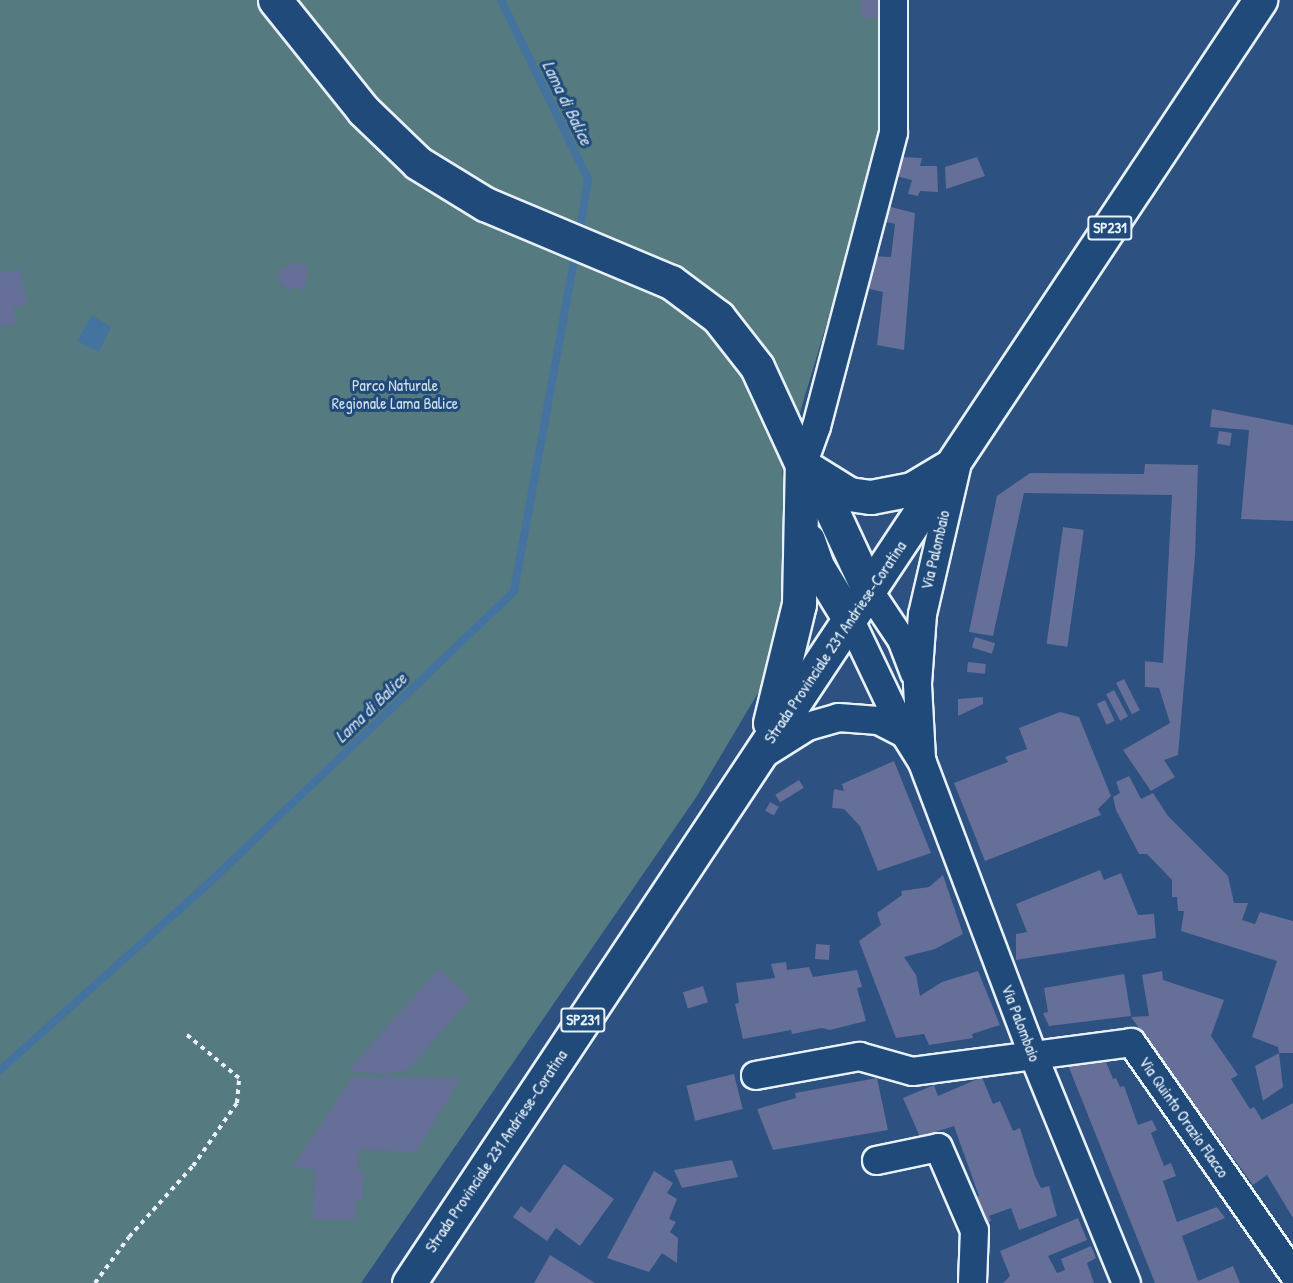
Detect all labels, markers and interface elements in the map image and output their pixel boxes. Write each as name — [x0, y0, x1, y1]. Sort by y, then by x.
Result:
water label: Lama di Balice — [537, 57, 597, 149]
road number: SP231 — [1086, 216, 1134, 240]
park label: Parco Naturale Regionale Lama Balice — [332, 375, 458, 413]
street label: Via Palombaio — [917, 508, 953, 592]
street label: Strada Provinciale 231 Andriese-Coratina — [760, 537, 910, 747]
water label: Lama di Balice — [331, 668, 411, 748]
street label: Via Palombaio — [998, 982, 1044, 1064]
road number: SP231 — [559, 1008, 607, 1032]
street label: Strada Provinciale 231 Andriese-Coratina — [421, 1046, 571, 1256]
street label: Via Quinto Orazio Flacco — [1135, 1053, 1233, 1181]

